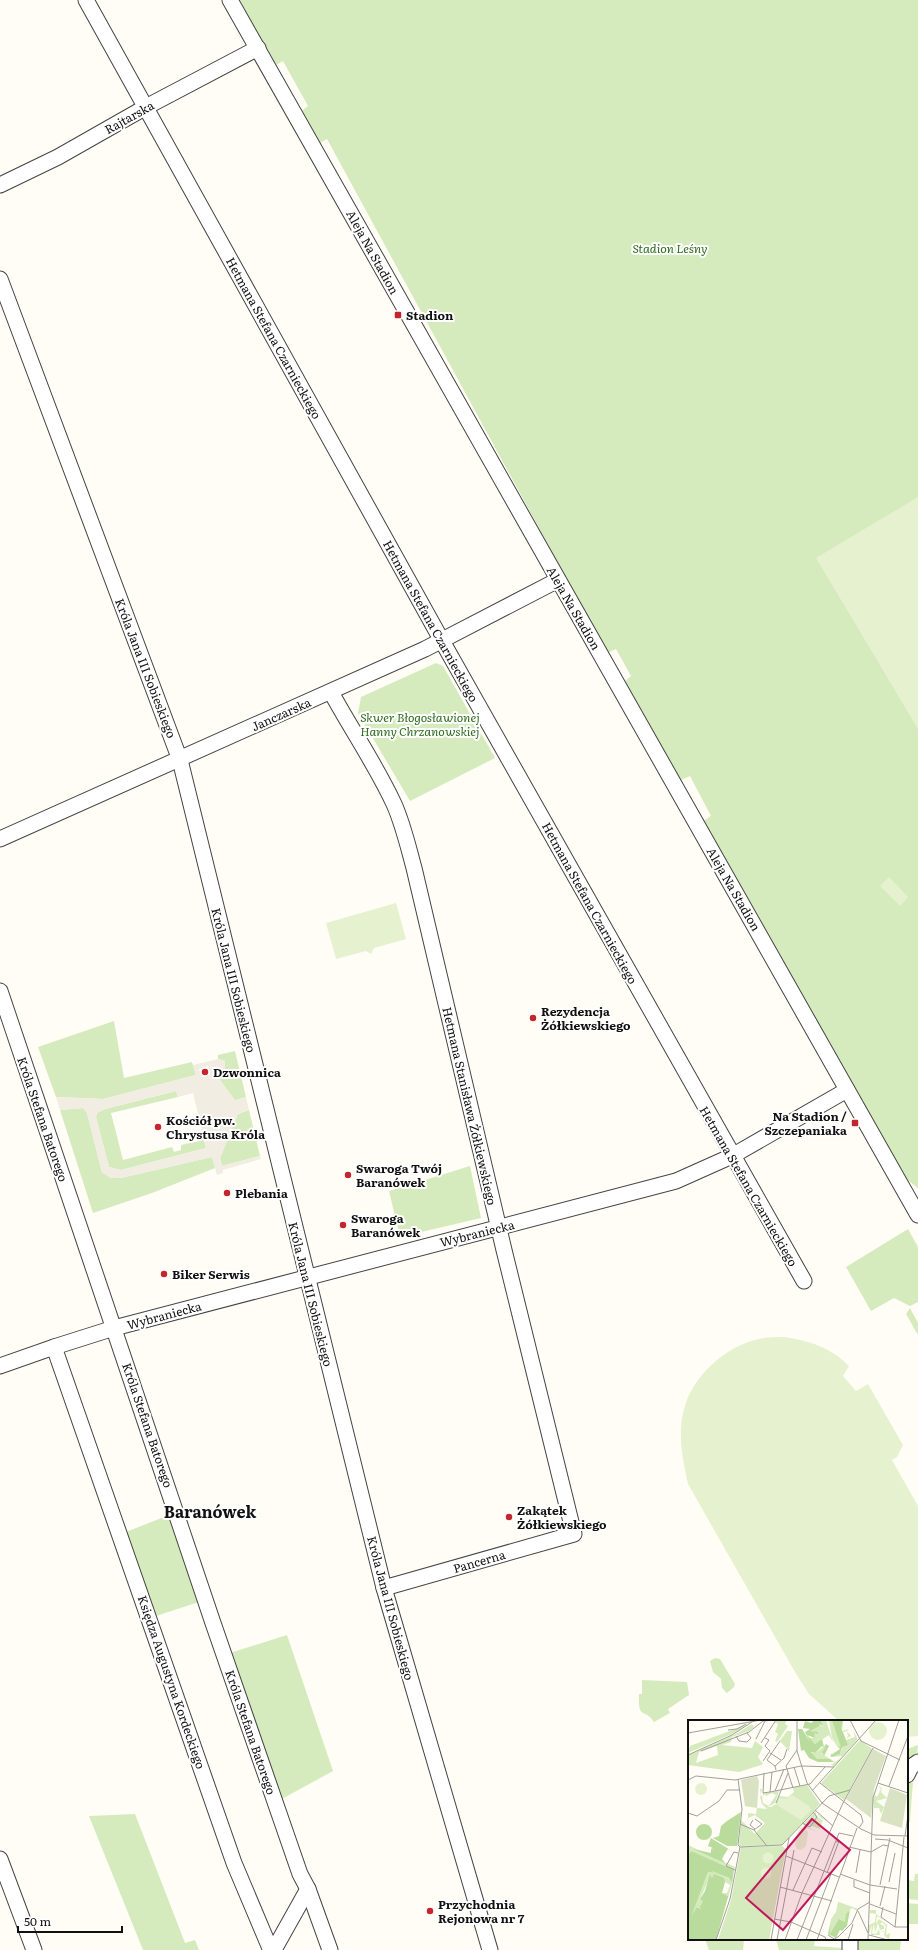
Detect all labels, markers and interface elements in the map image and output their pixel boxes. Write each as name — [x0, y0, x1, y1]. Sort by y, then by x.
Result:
street label: Rajtarska — [101, 96, 158, 138]
street label: Aleja Na Stadion — [342, 207, 404, 298]
park label: Stadion Leśny — [632, 239, 708, 257]
street label: Hetmana Stefana Czarnieckiego — [222, 254, 326, 422]
place label: Stadion — [406, 306, 454, 324]
marker: Stadion — [393, 310, 403, 320]
street label: Hetmana Stefana Czarnieckiego — [379, 537, 483, 705]
street label: Aleja Na Stadion — [543, 563, 605, 653]
street label: Króla Jana III Sobieskiego — [111, 595, 181, 741]
street label: Janczarska — [248, 693, 314, 735]
park label: Skwer Błogosławionej Hanny Chrzanowskiej — [360, 708, 480, 740]
street label: Hetmana Stefana Czarnieckiego — [538, 819, 642, 987]
street label: Aleja Na Stadion — [703, 844, 765, 934]
street label: Króla Jana III Sobieskiego — [207, 906, 261, 1054]
place label: Rezydencja Żółkiewskiego — [541, 1002, 631, 1034]
street label: Hetmana Stanisława Żółkiewskiego — [438, 1005, 502, 1207]
marker: Rezydencja Żółkiewskiego — [528, 1013, 538, 1023]
street label: Króla Stefana Batorego — [13, 1054, 73, 1184]
place label: Dzwonnica — [213, 1063, 281, 1081]
marker: Dzwonnica — [200, 1067, 210, 1077]
street label: Hetmana Stefana Czarnieckiego — [696, 1102, 802, 1270]
place label: Na Stadion / Szczepaniaka — [764, 1107, 847, 1139]
place label: Kościół pw. Chrystusa Króla — [166, 1111, 265, 1143]
marker: Na Stadion / Szczepaniaka — [850, 1118, 860, 1128]
marker: Kościół pw. Chrystusa Króla — [153, 1122, 163, 1132]
place label: Swaroga Twój Baranówek — [356, 1159, 442, 1191]
marker: Swaroga Twój Baranówek — [343, 1170, 353, 1180]
place label: Plebania — [235, 1184, 288, 1202]
marker: Plebania — [222, 1188, 232, 1198]
place label: Swaroga Baranówek — [351, 1209, 421, 1241]
street label: Wybraniecka — [438, 1215, 517, 1251]
street label: Króla Jana III Sobieskiego — [284, 1220, 338, 1368]
marker: Swaroga Baranówek — [338, 1220, 348, 1230]
place label: Biker Serwis — [172, 1265, 250, 1283]
marker: Biker Serwis — [159, 1269, 169, 1279]
street label: Wybraniecka — [125, 1296, 204, 1334]
street label: Króla Stefana Batorego — [118, 1360, 178, 1490]
district label: Baranówek — [164, 1499, 256, 1523]
place label: Zakątek Żółkiewskiego — [517, 1501, 607, 1533]
marker: Zakątek Żółkiewskiego — [504, 1512, 514, 1522]
street label: Króla Jana III Sobieskiego — [363, 1534, 419, 1682]
street label: Pancerna — [451, 1545, 508, 1577]
street label: Księdza Augustyna Kordeckiego — [134, 1593, 210, 1771]
street label: Króla Stefana Batorego — [221, 1667, 281, 1797]
inset map — [688, 1720, 908, 1940]
place label: Przychodnia Rejonowa nr 7 — [438, 1895, 525, 1927]
marker: Przychodnia Rejonowa nr 7 — [425, 1906, 435, 1916]
scale bar — [18, 1908, 122, 1934]
text: 50 m — [24, 1912, 51, 1930]

